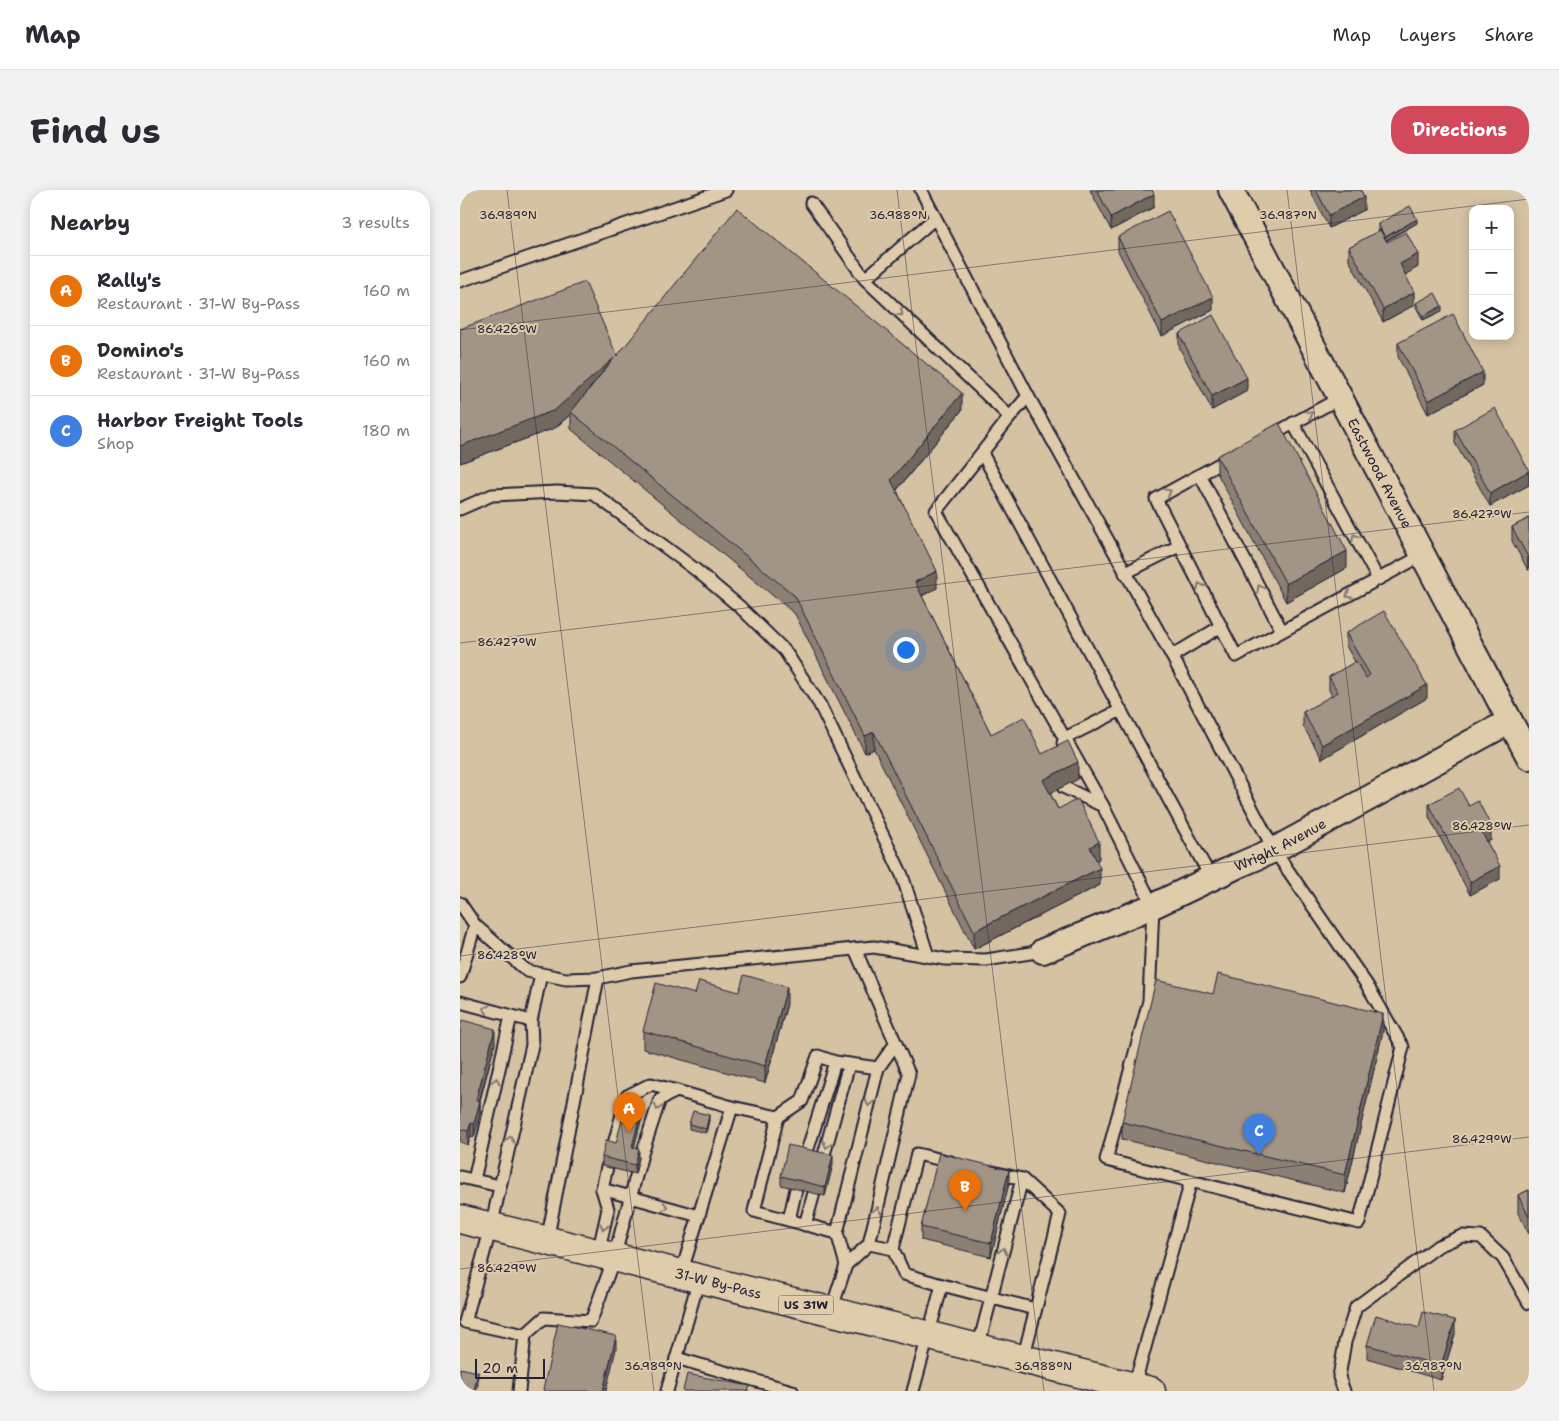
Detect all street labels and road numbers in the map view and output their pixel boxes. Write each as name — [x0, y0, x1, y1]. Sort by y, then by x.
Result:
street label: Eastwood Avenue — [1344, 415, 1416, 531]
street label: Wright Avenue — [1232, 814, 1329, 875]
street label: 31-W By-Pass — [673, 1264, 764, 1303]
road number: US 31W — [778, 1296, 834, 1314]

